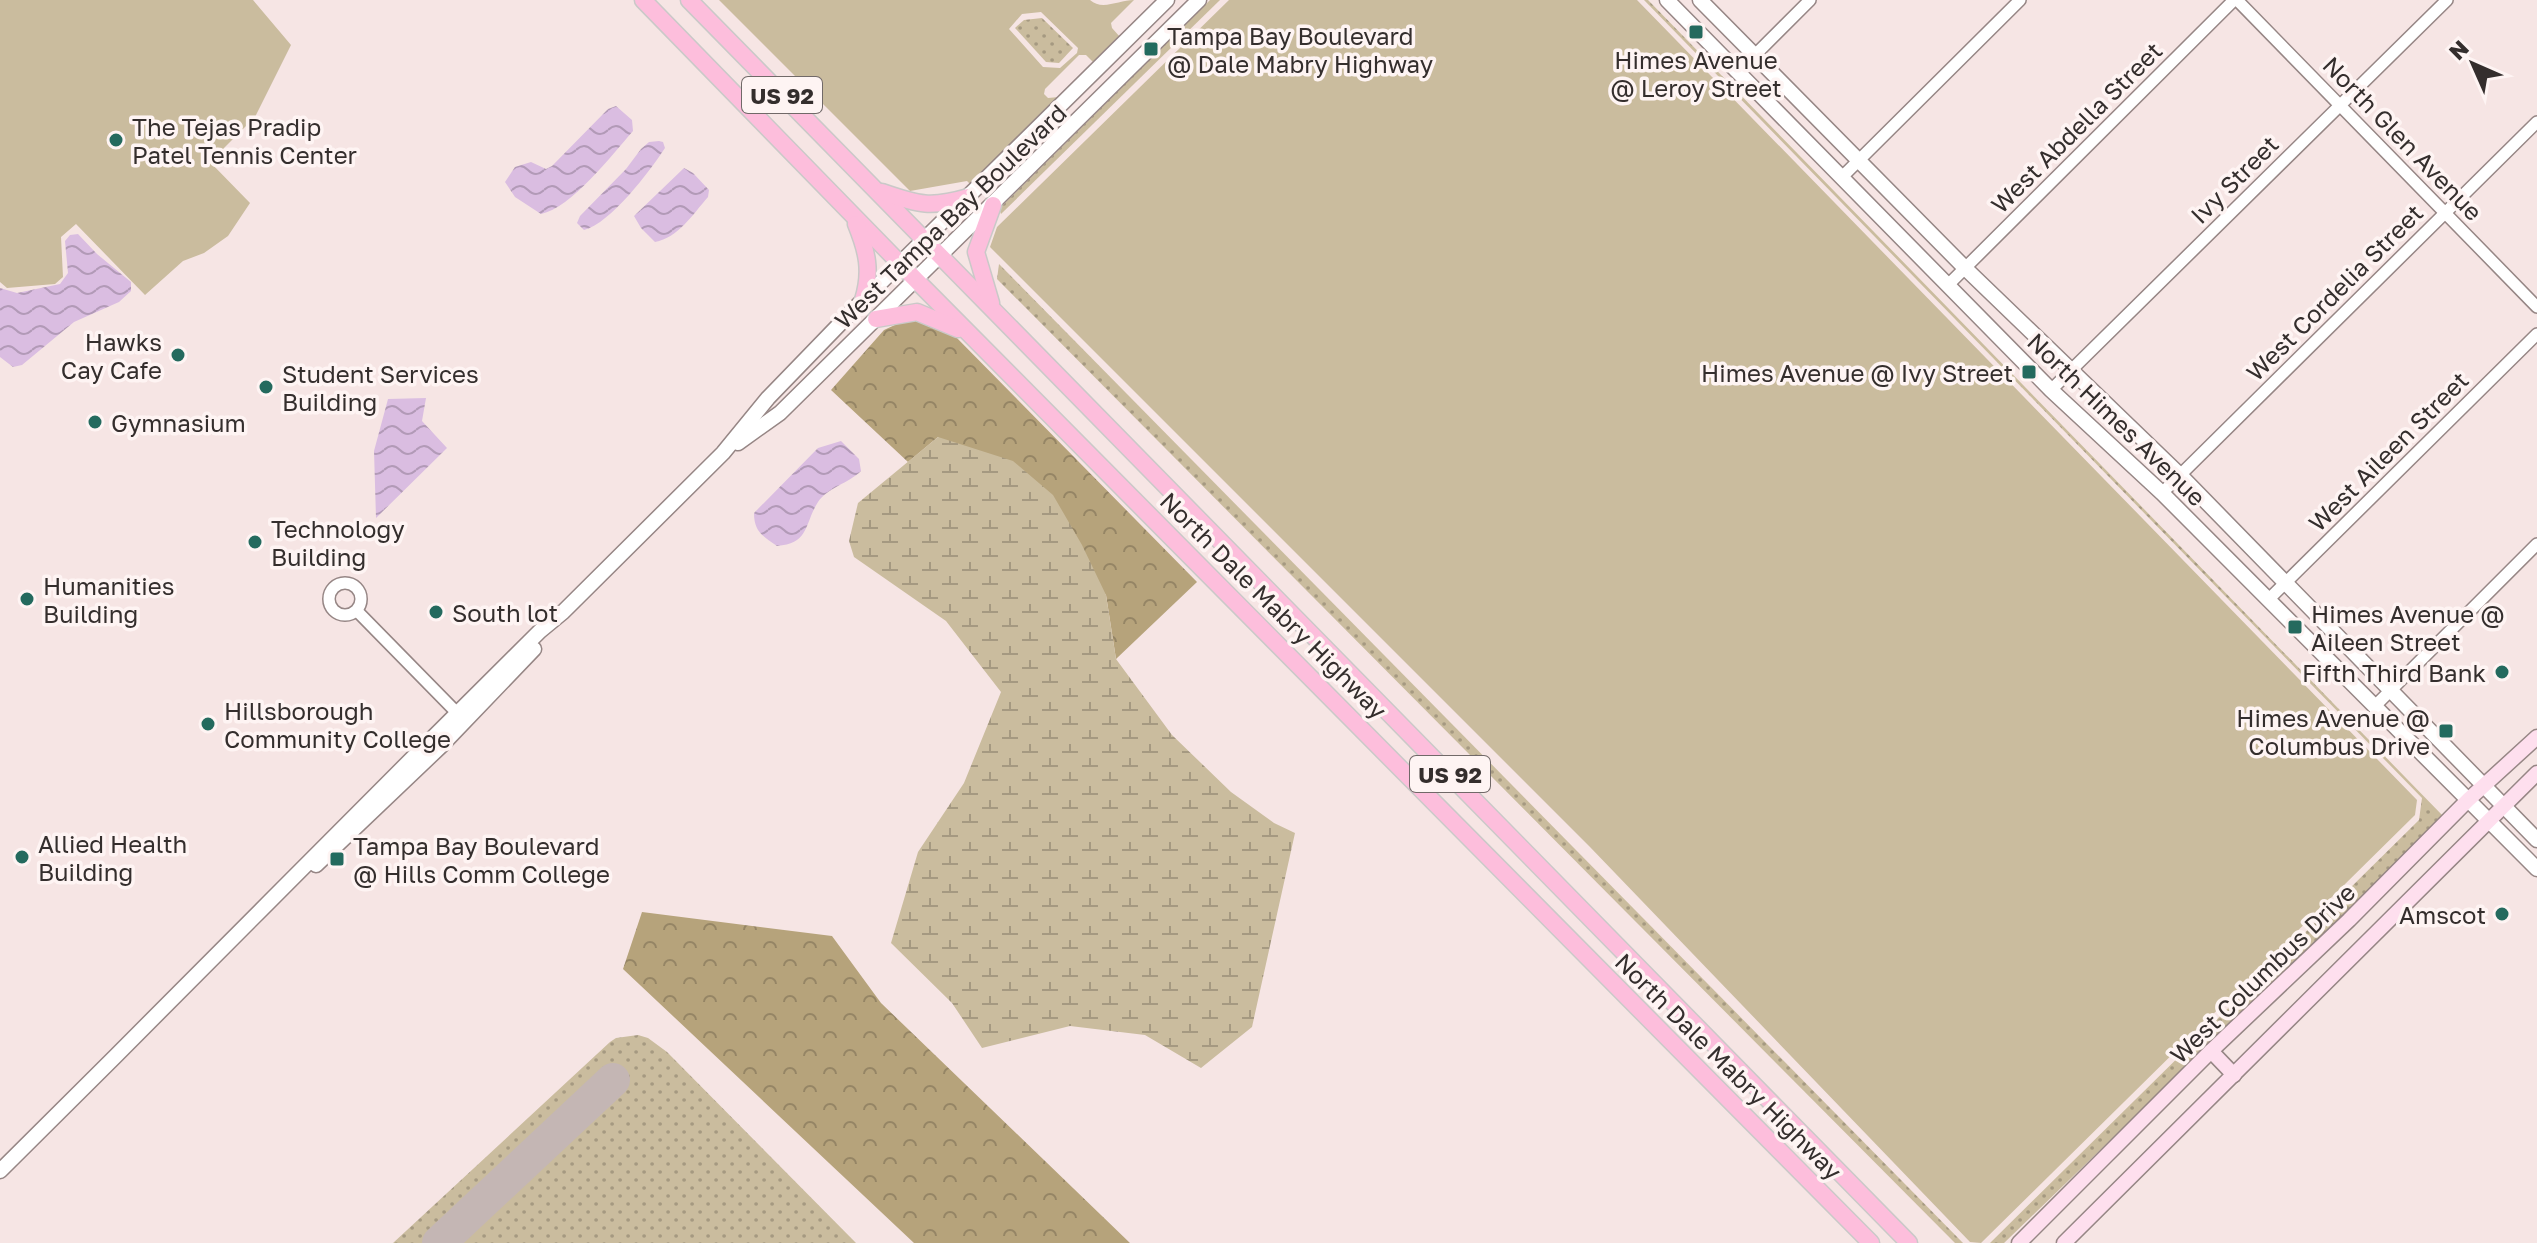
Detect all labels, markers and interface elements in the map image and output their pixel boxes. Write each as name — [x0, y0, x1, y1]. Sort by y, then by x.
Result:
place label: Tampa Bay Boulevard @ Dale Mabry Highway — [1167, 21, 1433, 78]
marker: Himes Avenue @ Leroy Street — [1687, 23, 1705, 41]
north arrow — [2433, 24, 2513, 104]
street label: West Abdella Street — [1984, 35, 2168, 219]
marker: Tampa Bay Boulevard @ Dale Mabry Highway — [1142, 40, 1160, 58]
place label: Himes Avenue @ Leroy Street — [1610, 45, 1782, 102]
street label: North Glen Avenue — [2317, 50, 2489, 226]
road number: US 92 — [742, 77, 822, 113]
street label: West Tampa Bay Boulevard — [828, 98, 1072, 334]
place label: The Tejas Pradip Patel Tennis Center — [132, 112, 357, 169]
street label: Ivy Street — [2184, 129, 2284, 229]
marker: The Tejas Pradip Patel Tennis Center — [107, 131, 125, 149]
street label: West Cordelia Street — [2240, 198, 2428, 386]
place label: Hawks Cay Cafe — [61, 327, 162, 384]
street label: North Himes Avenue — [2022, 327, 2212, 511]
marker: Hawks Cay Cafe — [169, 346, 187, 364]
place label: Himes Avenue @ Ivy Street — [1701, 358, 2013, 387]
place label: Student Services Building — [282, 359, 479, 416]
marker: Himes Avenue @ Ivy Street — [2020, 363, 2038, 381]
street label: West Aileen Street — [2302, 365, 2474, 537]
marker: Student Services Building — [257, 378, 275, 396]
place label: Gymnasium — [111, 408, 246, 437]
marker: Gymnasium — [86, 413, 104, 431]
street label: North Dale Mabry Highway — [1155, 486, 1393, 724]
place label: Technology Building — [271, 514, 405, 571]
marker: Technology Building — [246, 533, 264, 551]
place label: Humanities Building — [43, 571, 174, 628]
marker: Humanities Building — [18, 590, 36, 608]
place label: South lot — [452, 598, 558, 627]
place label: Himes Avenue @ Aileen Street — [2311, 599, 2505, 656]
marker: South lot — [427, 603, 445, 621]
marker: Himes Avenue @ Aileen Street — [2286, 618, 2304, 636]
place label: Fifth Third Bank — [2302, 658, 2486, 687]
marker: Fifth Third Bank — [2493, 663, 2511, 681]
place label: Hillsborough Community College — [224, 696, 451, 753]
place label: Himes Avenue @ Columbus Drive — [2236, 703, 2430, 760]
marker: Hillsborough Community College — [199, 715, 217, 733]
marker: Himes Avenue @ Columbus Drive — [2437, 722, 2455, 740]
road number: US 92 — [1410, 756, 1490, 792]
place label: Allied Health Building — [38, 829, 187, 886]
place label: Tampa Bay Boulevard @ Hills Comm College — [353, 831, 610, 888]
marker: Allied Health Building — [13, 848, 31, 866]
marker: Tampa Bay Boulevard @ Hills Comm College — [328, 850, 346, 868]
street label: West Columbus Drive — [2163, 877, 2361, 1069]
place label: Amscot — [2399, 900, 2486, 929]
marker: Amscot — [2493, 905, 2511, 923]
street label: North Dale Mabry Highway — [1610, 947, 1848, 1185]

